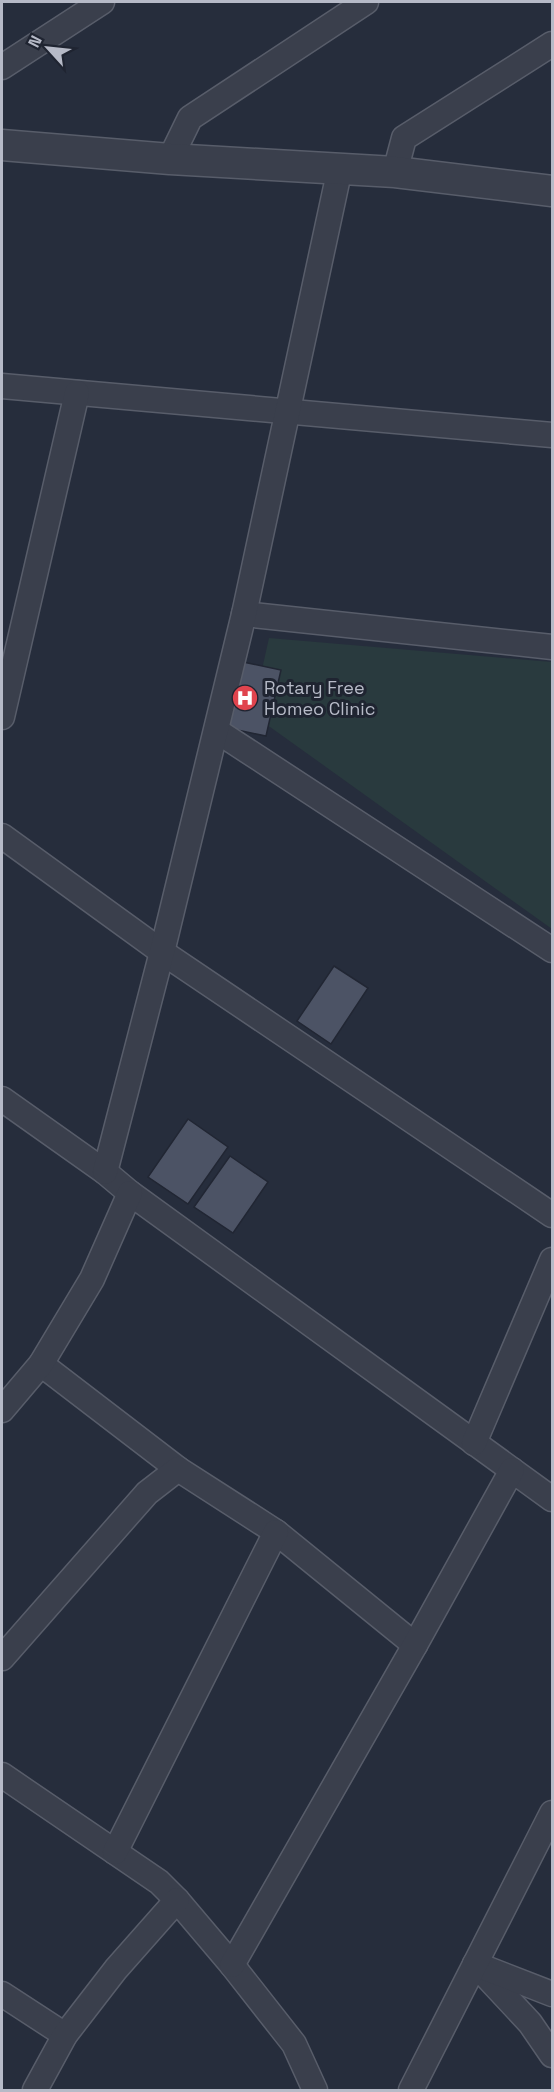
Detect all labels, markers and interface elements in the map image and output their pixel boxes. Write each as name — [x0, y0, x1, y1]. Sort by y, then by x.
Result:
north arrow — [18, 18, 78, 78]
text: N — [23, 32, 47, 51]
place label: Rotary Free Homeo Clinic — [264, 676, 375, 720]
hospital icon: Rotary Free Homeo Clinic — [230, 683, 260, 713]

